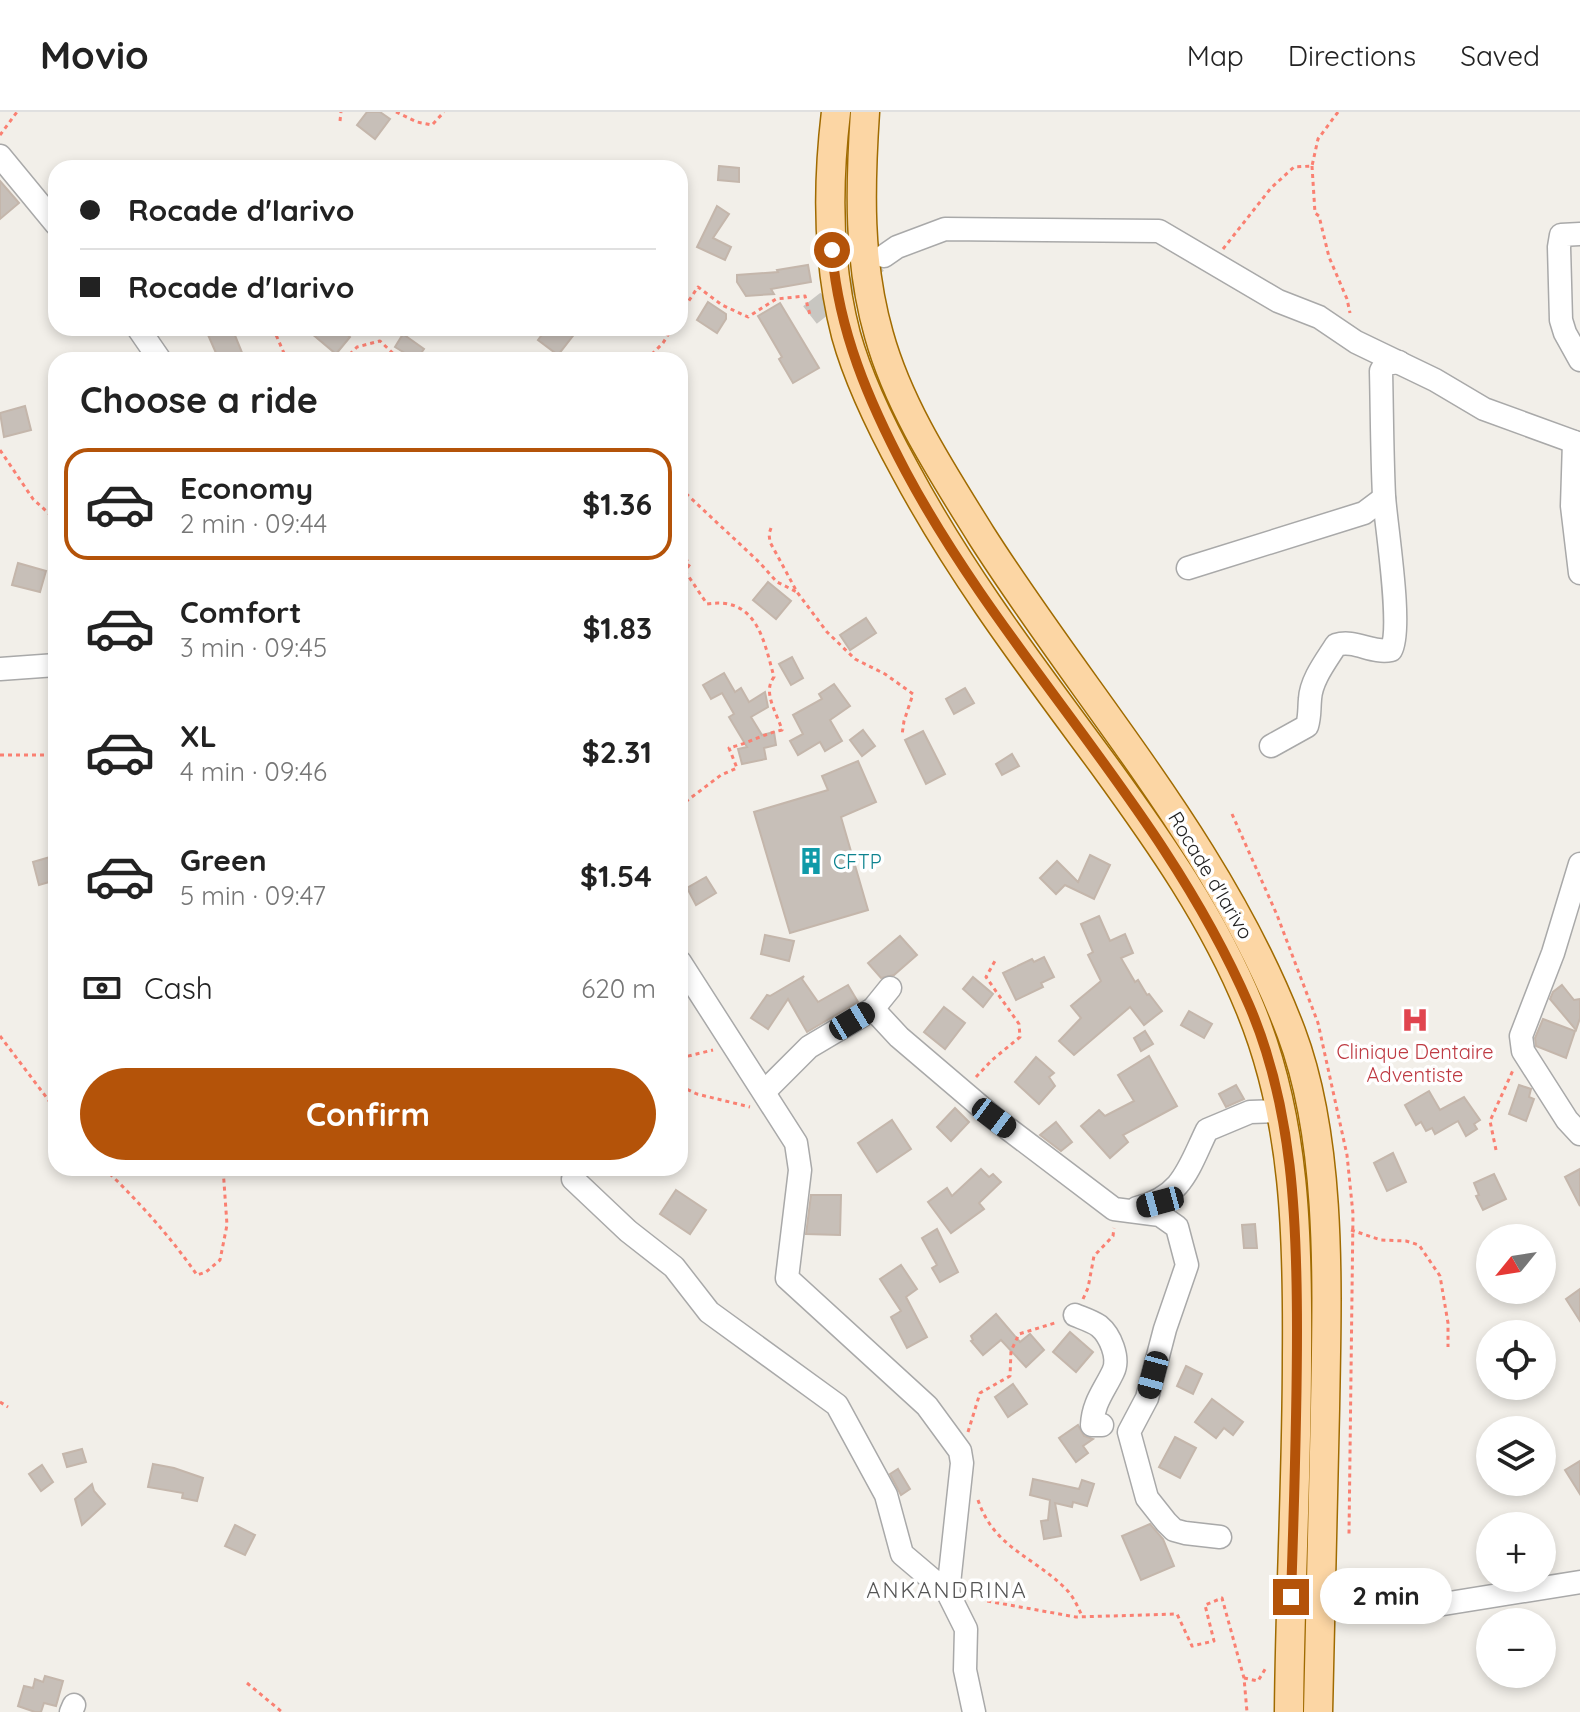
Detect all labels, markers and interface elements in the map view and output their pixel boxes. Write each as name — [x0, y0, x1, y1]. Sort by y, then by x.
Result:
text: Movio — [40, 31, 149, 79]
text: Map — [1187, 38, 1244, 73]
text: Directions — [1288, 38, 1416, 73]
text: Saved — [1460, 38, 1540, 73]
text: Rocade d'Iarivo — [128, 191, 354, 229]
route start — [814, 232, 850, 268]
text: Rocade d'Iarivo — [128, 268, 354, 306]
text: Choose a ride — [80, 377, 318, 422]
icon: car — [84, 468, 156, 540]
text: Economy — [180, 469, 313, 507]
text: $1.36 — [582, 485, 652, 523]
text: 2 min · 09:44 — [180, 507, 327, 540]
icon: car — [84, 592, 156, 664]
text: Comfort — [180, 593, 301, 631]
text: $1.83 — [582, 609, 652, 647]
text: 3 min · 09:45 — [180, 631, 327, 664]
icon: car — [84, 716, 156, 788]
text: XL — [180, 717, 217, 755]
text: $2.31 — [582, 733, 652, 771]
text: 4 min · 09:46 — [180, 755, 327, 788]
street label: Rocade d'Iarivo — [1163, 807, 1259, 943]
icon: car — [84, 840, 156, 912]
text: Green — [180, 841, 267, 879]
building icon: CFTP — [796, 846, 826, 876]
place label: CFTP — [833, 849, 882, 874]
text: $1.54 — [580, 857, 652, 895]
text: 5 min · 09:47 — [180, 879, 326, 912]
icon: cash — [80, 966, 124, 1010]
text: Cash — [144, 969, 213, 1007]
text: 620 m — [581, 972, 656, 1005]
car — [825, 998, 879, 1044]
hospital icon: Clinique Dentaire Adventiste — [1400, 1005, 1430, 1035]
place label: Clinique Dentaire Adventiste — [1336, 1039, 1494, 1087]
button: Confirm — [80, 1068, 656, 1160]
car — [968, 1094, 1020, 1142]
car — [1134, 1184, 1186, 1220]
north arrow — [1476, 1224, 1556, 1304]
map controls — [1476, 1224, 1556, 1688]
button: locate — [1476, 1320, 1556, 1400]
car — [1135, 1349, 1171, 1401]
button: layers — [1476, 1416, 1556, 1496]
button: + — [1476, 1512, 1556, 1592]
callout: 2 min — [1319, 1569, 1451, 1625]
district label: ANKANDRINA — [866, 1576, 1028, 1604]
route end — [1273, 1579, 1309, 1615]
text: 2 min — [1352, 1579, 1420, 1612]
button: − — [1476, 1608, 1556, 1688]

